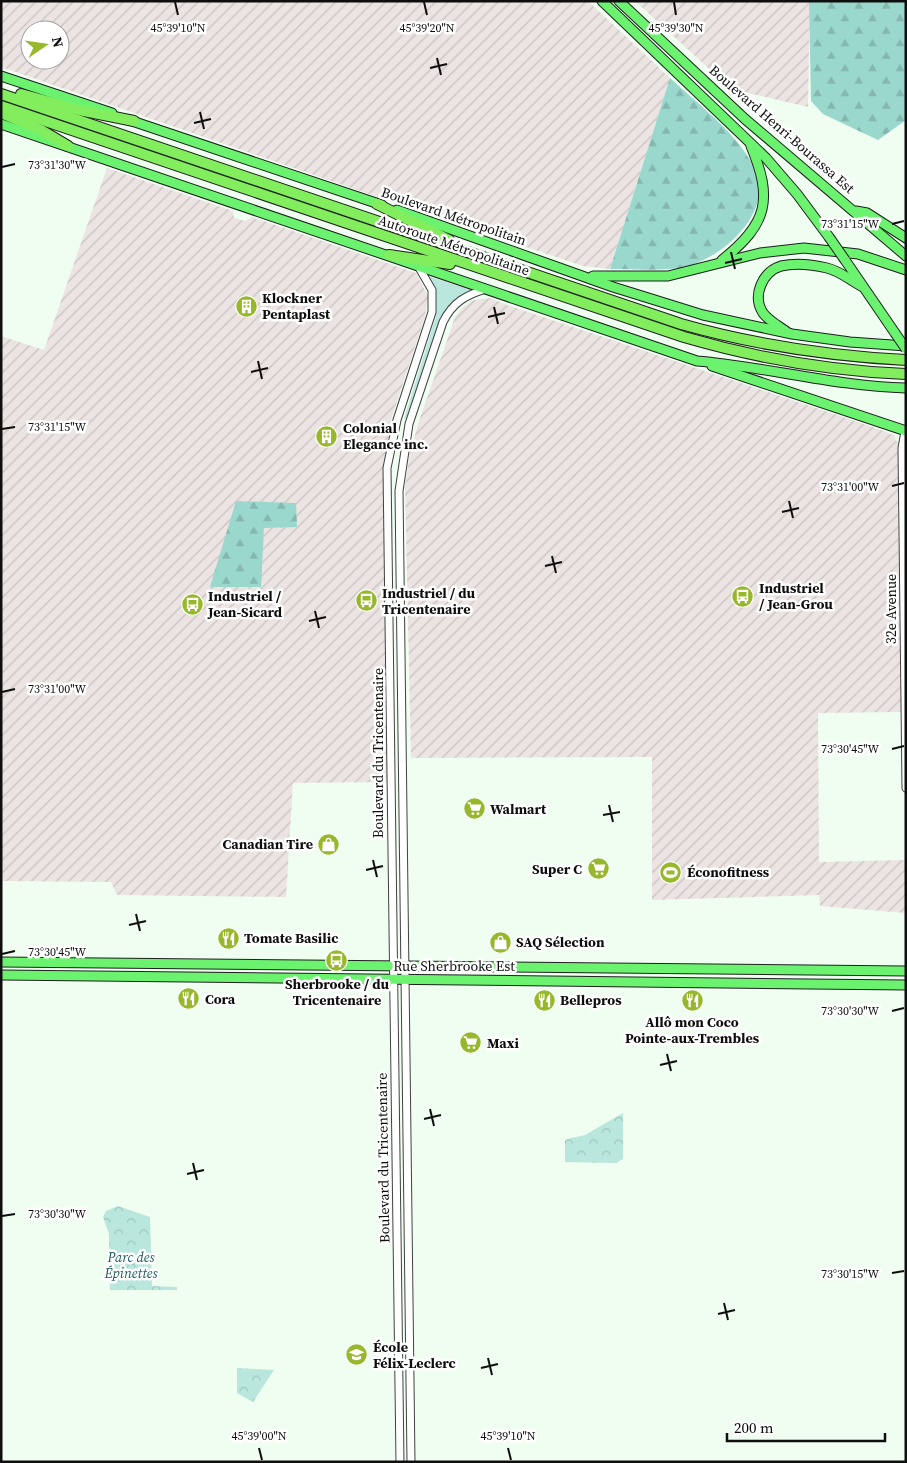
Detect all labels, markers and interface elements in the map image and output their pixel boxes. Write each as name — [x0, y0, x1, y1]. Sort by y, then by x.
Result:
north arrow — [20, 20, 70, 70]
text: 45°39'10"N — [150, 20, 206, 36]
text: 45°39'20"N — [399, 20, 455, 36]
text: 45°39'30"N — [648, 20, 704, 36]
text: N — [47, 35, 69, 49]
street label: Boulevard Henri-Bourassa Est — [705, 60, 859, 198]
text: 73°31'30"W — [28, 157, 86, 173]
street label: Boulevard Métropolitain — [379, 182, 530, 250]
street label: Autoroute Métropolitaine — [376, 210, 532, 280]
text: 73°31'15"W — [821, 216, 879, 232]
place label: Klockner Pentaplast — [262, 288, 331, 324]
building icon: Klockner Pentaplast — [234, 294, 258, 318]
place label: Colonial Elegance inc. — [343, 418, 428, 454]
text: 73°31'15"W — [28, 419, 86, 435]
building icon: Colonial Elegance inc. — [315, 424, 339, 448]
text: 73°31'00"W — [821, 479, 879, 495]
street label: 32e Avenue — [881, 574, 901, 644]
place label: Industriel / Jean-Grou — [759, 578, 833, 614]
place label: Industriel / du Tricentenaire — [382, 583, 475, 619]
bus stop icon: Industriel / Jean-Grou — [731, 584, 755, 608]
place label: Industriel / Jean-Sicard — [207, 586, 283, 622]
bus stop icon: Industriel / du Tricentenaire — [354, 589, 378, 613]
bus stop icon: Industriel / Jean-Sicard — [180, 592, 204, 616]
street label: Boulevard du Tricentenaire — [368, 668, 388, 838]
text: 73°31'00"W — [28, 681, 86, 697]
text: 73°30'45"W — [821, 741, 879, 757]
supermarket icon: Walmart — [462, 797, 486, 821]
place label: Walmart — [490, 799, 547, 819]
shop icon: Canadian Tire — [317, 832, 341, 856]
place label: Canadian Tire — [223, 834, 313, 854]
supermarket icon: Super C — [586, 857, 610, 881]
place label: Super C — [532, 859, 582, 879]
sports icon: Éconofitness — [659, 860, 683, 884]
place label: Éconofitness — [687, 862, 770, 882]
restaurant icon: Tomate Basilic — [216, 926, 240, 950]
place label: Tomate Basilic — [244, 928, 338, 948]
shop icon: SAQ Sélection — [488, 930, 512, 954]
place label: SAQ Sélection — [516, 932, 605, 952]
text: 73°30'45"W — [28, 944, 86, 960]
bus stop icon: Sherbrooke / du Tricentenaire — [325, 949, 349, 973]
street label: Rue Sherbrooke Est — [393, 956, 515, 976]
place label: Sherbrooke / du Tricentenaire — [285, 974, 389, 1010]
restaurant icon: Cora — [177, 987, 201, 1011]
restaurant icon: Bellepros — [532, 988, 556, 1012]
restaurant icon: Allô mon Coco Pointe-aux-Trembles — [680, 988, 704, 1012]
place label: Cora — [205, 989, 236, 1009]
place label: Bellepros — [560, 990, 622, 1010]
text: 73°30'30"W — [821, 1003, 879, 1019]
place label: Allô mon Coco Pointe-aux-Trembles — [625, 1012, 760, 1048]
supermarket icon: Maxi — [459, 1031, 483, 1055]
place label: Maxi — [487, 1033, 519, 1053]
street label: Boulevard du Tricentenaire — [372, 1073, 394, 1243]
text: 73°30'30"W — [28, 1206, 86, 1222]
park label: Parc des Épinettes — [103, 1247, 158, 1283]
text: 73°30'15"W — [821, 1266, 879, 1282]
place label: École Félix-Leclerc — [373, 1337, 456, 1373]
school or university icon: École Félix-Leclerc — [345, 1343, 369, 1367]
scale bar — [727, 1410, 884, 1442]
text: 200 m — [734, 1417, 774, 1438]
text: 45°39'00"N — [231, 1428, 287, 1444]
text: 45°39'10"N — [480, 1428, 536, 1444]

